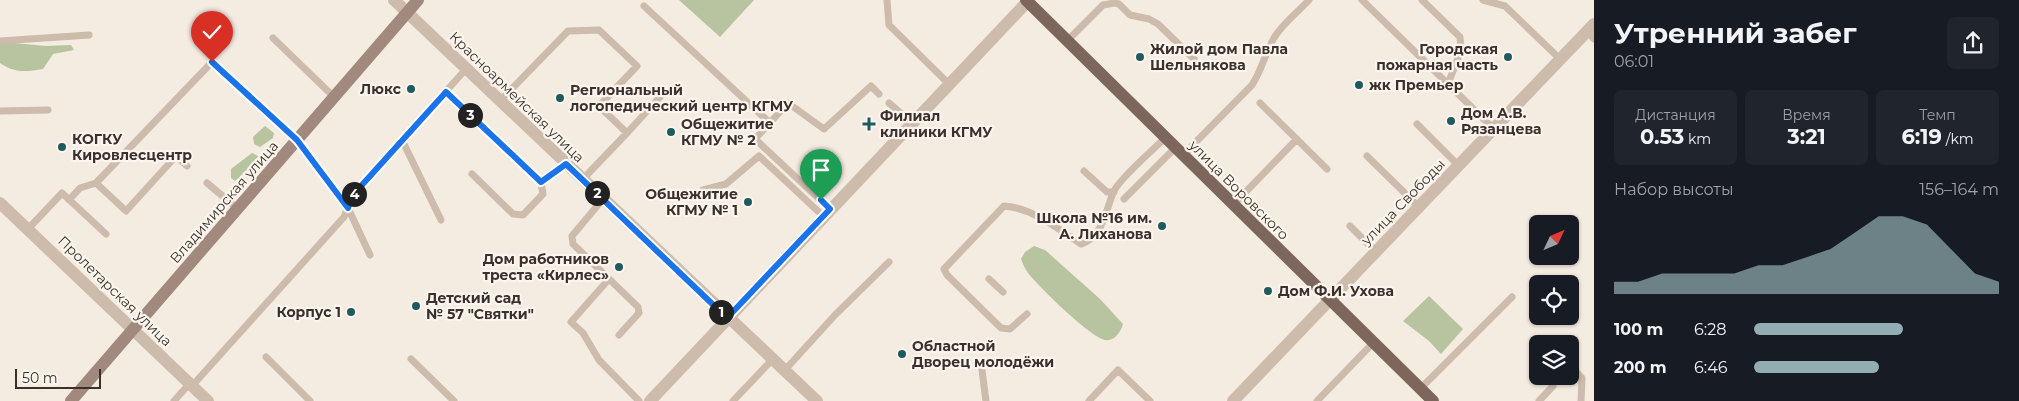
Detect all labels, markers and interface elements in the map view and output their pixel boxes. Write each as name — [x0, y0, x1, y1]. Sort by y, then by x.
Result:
pin — [191, 11, 233, 62]
text: Утренний забег — [1614, 16, 1857, 50]
button: share — [1947, 17, 1999, 69]
icon: check — [198, 18, 226, 46]
street label: Красноармейская улица — [446, 28, 588, 166]
place label: Жилой дом Павла Шельнякова — [1150, 40, 1288, 74]
place label: Городская пожарная часть — [1376, 40, 1499, 74]
marker: Жилой дом Павла Шельнякова — [1134, 51, 1146, 63]
marker: Городская пожарная часть — [1502, 51, 1514, 63]
text: 06:01 — [1614, 52, 1654, 71]
place label: жк Премьер — [1369, 76, 1464, 94]
marker: жк Премьер — [1353, 79, 1365, 91]
place label: Люкс — [360, 80, 402, 98]
place label: Региональный логопедический центр КГМУ — [570, 81, 794, 115]
marker: Люкс — [405, 83, 417, 95]
marker: Региональный логопедический центр КГМУ — [554, 92, 566, 104]
pin: 3 — [458, 102, 482, 128]
place label: Дом А.В. Рязанцева — [1461, 104, 1542, 138]
text: 3 — [466, 106, 475, 124]
text: Дистанция — [1635, 106, 1716, 124]
text: Время — [1782, 106, 1831, 124]
text: Темп — [1919, 106, 1956, 124]
place label: Филиал клиники КГМУ — [880, 107, 993, 141]
place label: Общежитие КГМУ № 2 — [681, 115, 774, 149]
marker: Дом А.В. Рязанцева — [1445, 115, 1457, 127]
marker: Филиал клиники КГМУ — [862, 117, 876, 131]
text: 0.53 — [1640, 124, 1684, 149]
text: 3:21 — [1787, 124, 1826, 149]
text: 6:19 — [1901, 124, 1942, 149]
marker: Общежитие КГМУ № 2 — [665, 126, 677, 138]
place label: КОГКУ Кировлесцентр — [72, 130, 192, 164]
text: km — [1684, 130, 1711, 148]
text: /km — [1942, 130, 1974, 148]
street label: улица Воровского — [1185, 136, 1293, 244]
street label: Владимирская улица — [166, 137, 282, 267]
marker: КОГКУ Кировлесцентр — [56, 141, 68, 153]
pin — [800, 149, 842, 200]
street label: улица Свободы — [1357, 155, 1449, 250]
icon: arrive — [807, 156, 835, 184]
pin: 2 — [584, 180, 610, 206]
text: Набор высоты — [1614, 180, 1734, 199]
text: 156–164 m — [1919, 180, 1999, 199]
pin: 4 — [342, 182, 366, 206]
text: 2 — [593, 184, 602, 202]
text: 4 — [350, 185, 359, 203]
place label: Общежитие КГМУ № 1 — [645, 185, 738, 219]
marker: Общежитие КГМУ № 1 — [742, 196, 754, 208]
place label: Школа №16 им. А. Лиханова — [1036, 209, 1152, 243]
north arrow — [1529, 215, 1579, 265]
map controls — [1529, 215, 1579, 385]
marker: Школа №16 им. А. Лиханова — [1156, 220, 1168, 232]
street label: Пролетарская улица — [54, 232, 176, 350]
place label: Дом работников треста «Кирлес» — [482, 250, 609, 284]
marker: Дом работников треста «Кирлес» — [613, 261, 625, 273]
button: locate — [1529, 275, 1579, 325]
place label: Дом Ф.И. Ухова — [1278, 282, 1394, 300]
marker: Дом Ф.И. Ухова — [1262, 285, 1274, 297]
place label: Детский сад № 57 "Святки" — [426, 289, 534, 323]
marker: Детский сад № 57 "Святки" — [410, 300, 422, 312]
pin: 1 — [708, 300, 734, 324]
place label: Корпус 1 — [277, 303, 341, 321]
text: 1 — [719, 303, 724, 321]
marker: Корпус 1 — [345, 306, 357, 318]
text: 100 m — [1614, 320, 1663, 339]
text: 6:28 — [1694, 320, 1726, 339]
button: layers — [1529, 335, 1579, 385]
place label: Областной Дворец молодёжи — [912, 337, 1054, 371]
marker: Областной Дворец молодёжи — [896, 348, 908, 360]
text: 200 m — [1614, 358, 1666, 377]
text: 6:46 — [1694, 358, 1727, 377]
scale bar — [15, 366, 101, 389]
text: 50 m — [22, 369, 58, 387]

